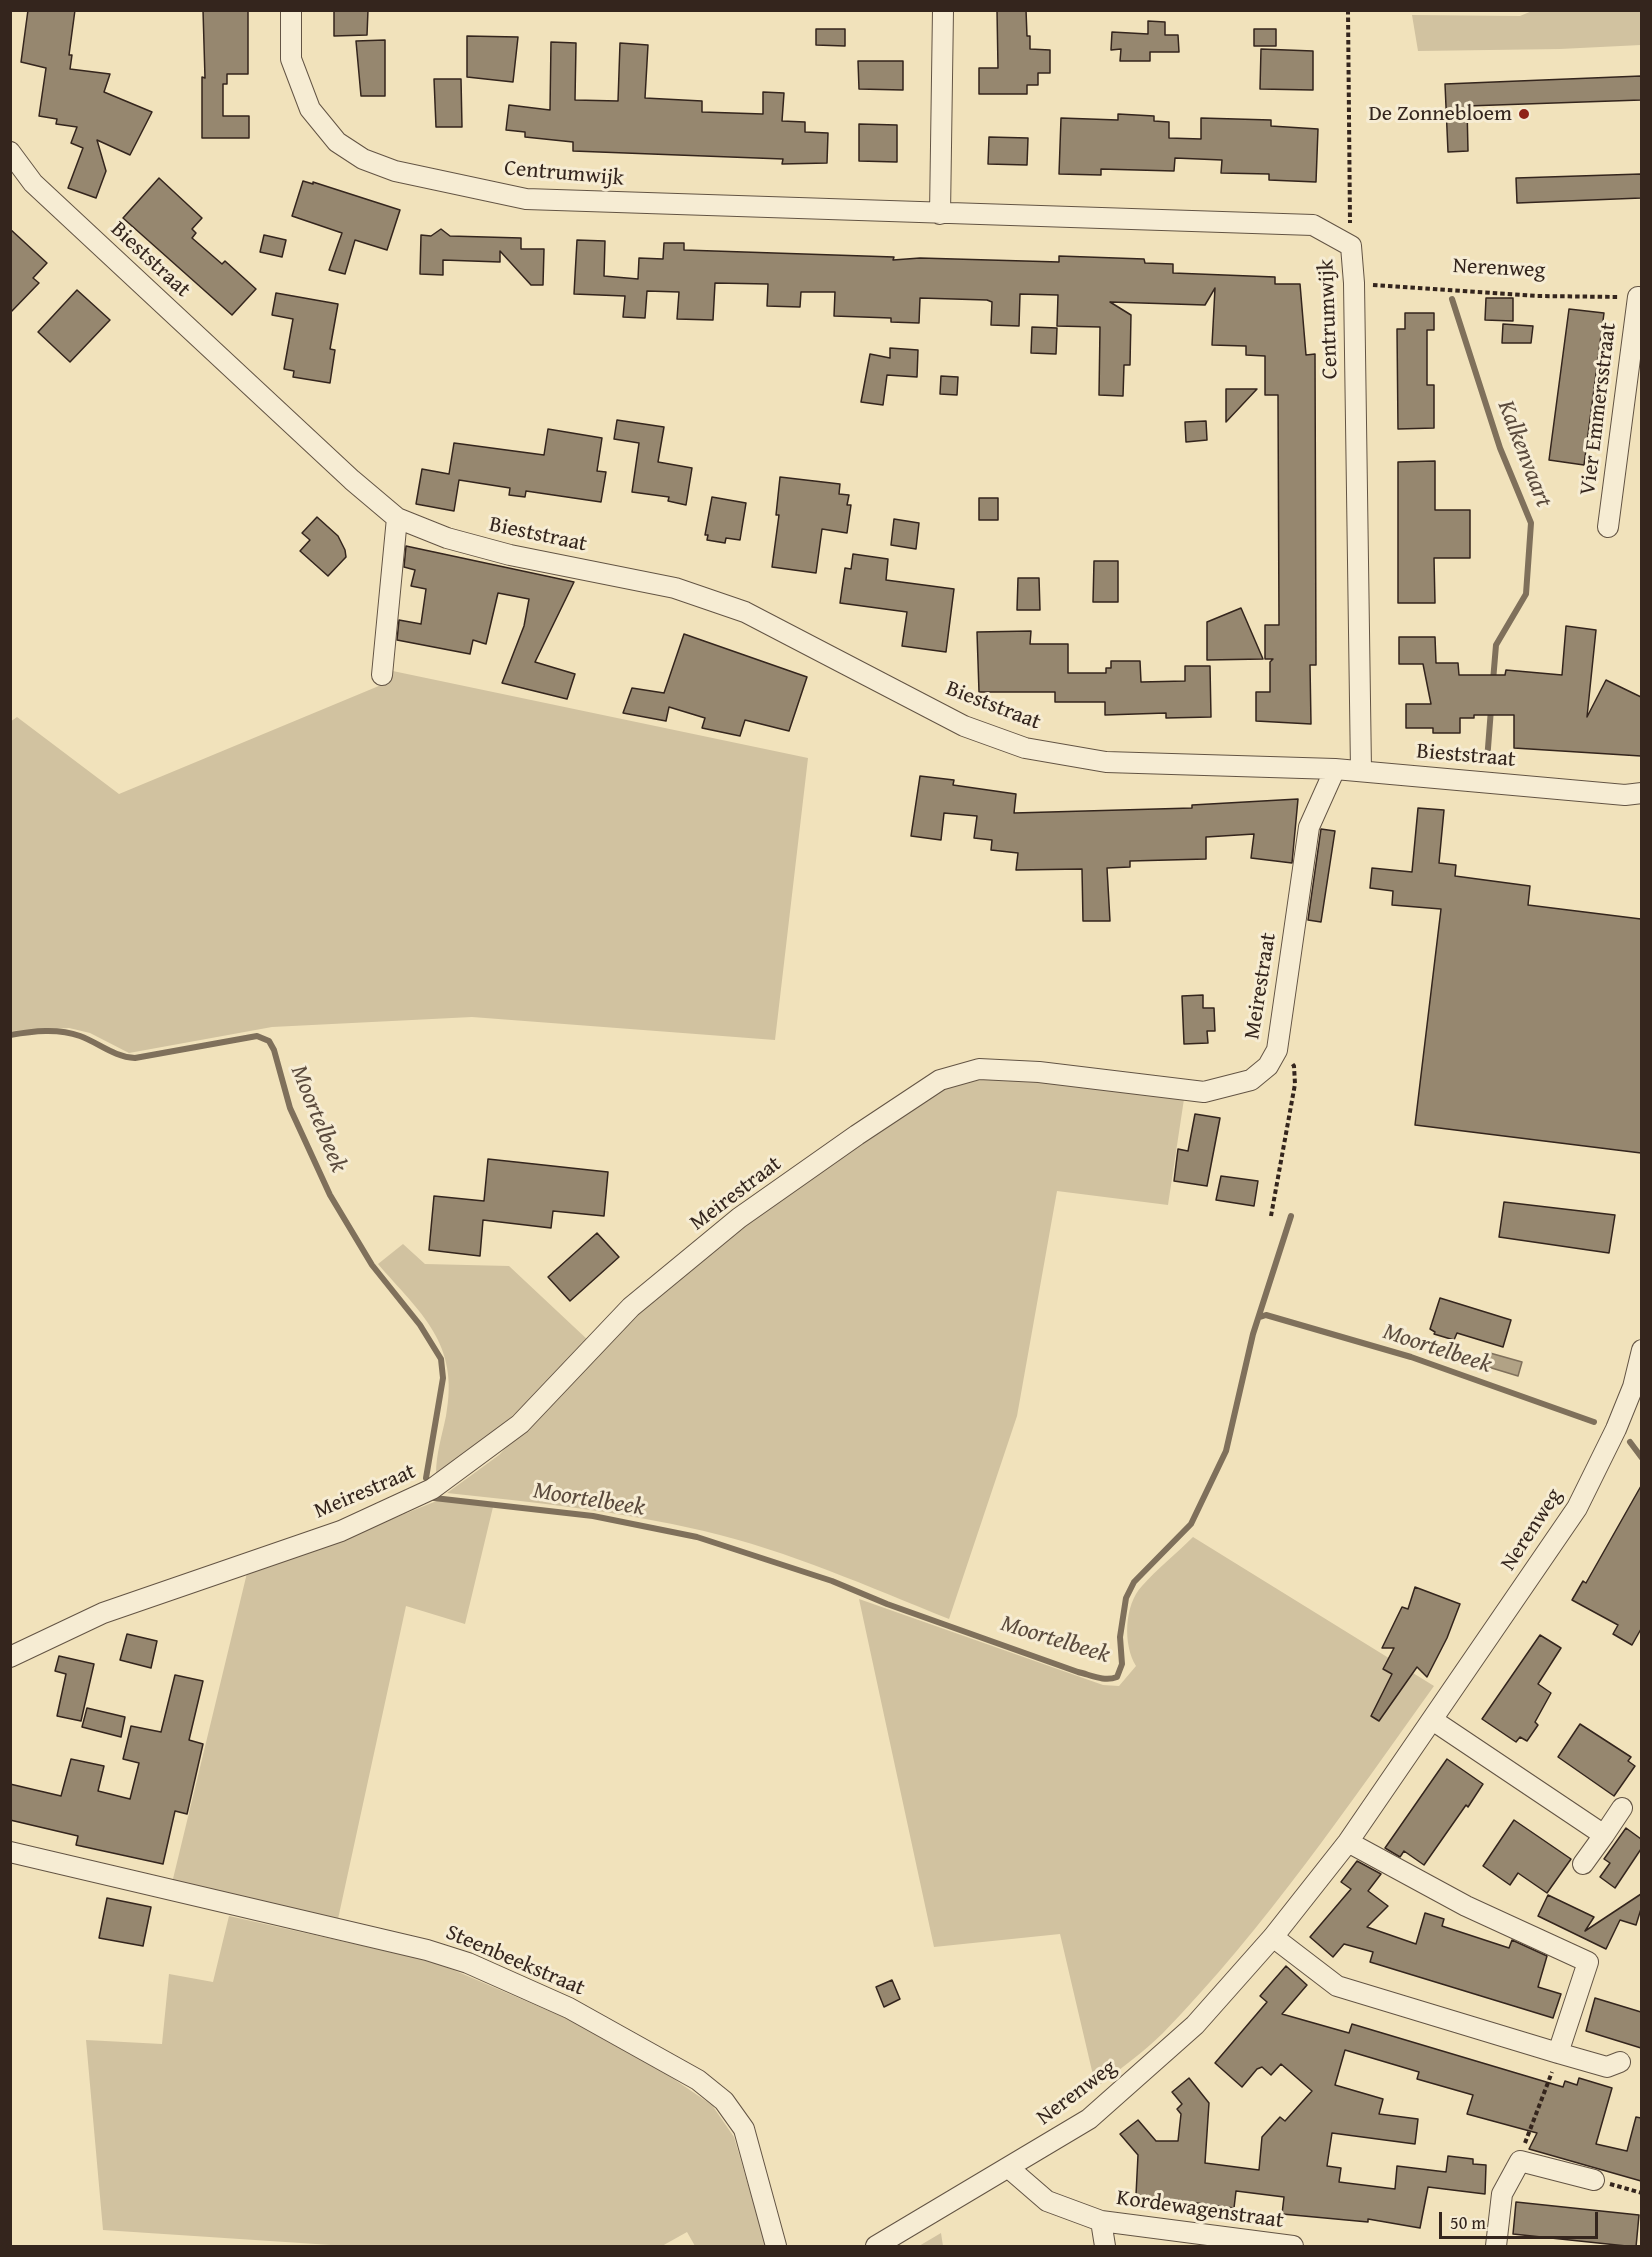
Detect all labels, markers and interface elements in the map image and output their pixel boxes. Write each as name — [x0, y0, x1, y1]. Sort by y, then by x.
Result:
place label: De Zonnebloem — [1368, 101, 1512, 127]
marker: De Zonnebloem — [1517, 107, 1531, 121]
street label: Centrumwijk — [503, 156, 625, 192]
street label: Bieststraat — [105, 216, 195, 304]
street label: Nerenweg — [1452, 253, 1546, 285]
street label: Centrumwijk — [1314, 258, 1344, 380]
street label: Vier Emmersstraat — [1575, 321, 1623, 497]
water label: Kalkenvaart — [1491, 397, 1557, 511]
street label: Bieststraat — [487, 512, 589, 558]
street label: Bieststraat — [942, 676, 1044, 736]
street label: Bieststraat — [1415, 739, 1517, 773]
street label: Meirestraat — [1240, 931, 1282, 1041]
water label: Moortelbeek — [284, 1061, 352, 1177]
street label: Meirestraat — [685, 1151, 787, 1237]
water label: Moortelbeek — [1379, 1318, 1495, 1380]
street label: Meirestraat — [310, 1459, 420, 1525]
water label: Moortelbeek — [531, 1477, 647, 1523]
street label: Nerenweg — [1496, 1484, 1568, 1576]
water label: Moortelbeek — [997, 1610, 1113, 1670]
street label: Steenbeekstraat — [441, 1920, 589, 2002]
street label: Nerenweg — [1032, 2055, 1122, 2131]
street label: Kordewagenstraat — [1115, 2185, 1285, 2235]
scale bar — [1442, 2200, 1601, 2238]
text: 50 m — [1450, 2209, 1486, 2236]

